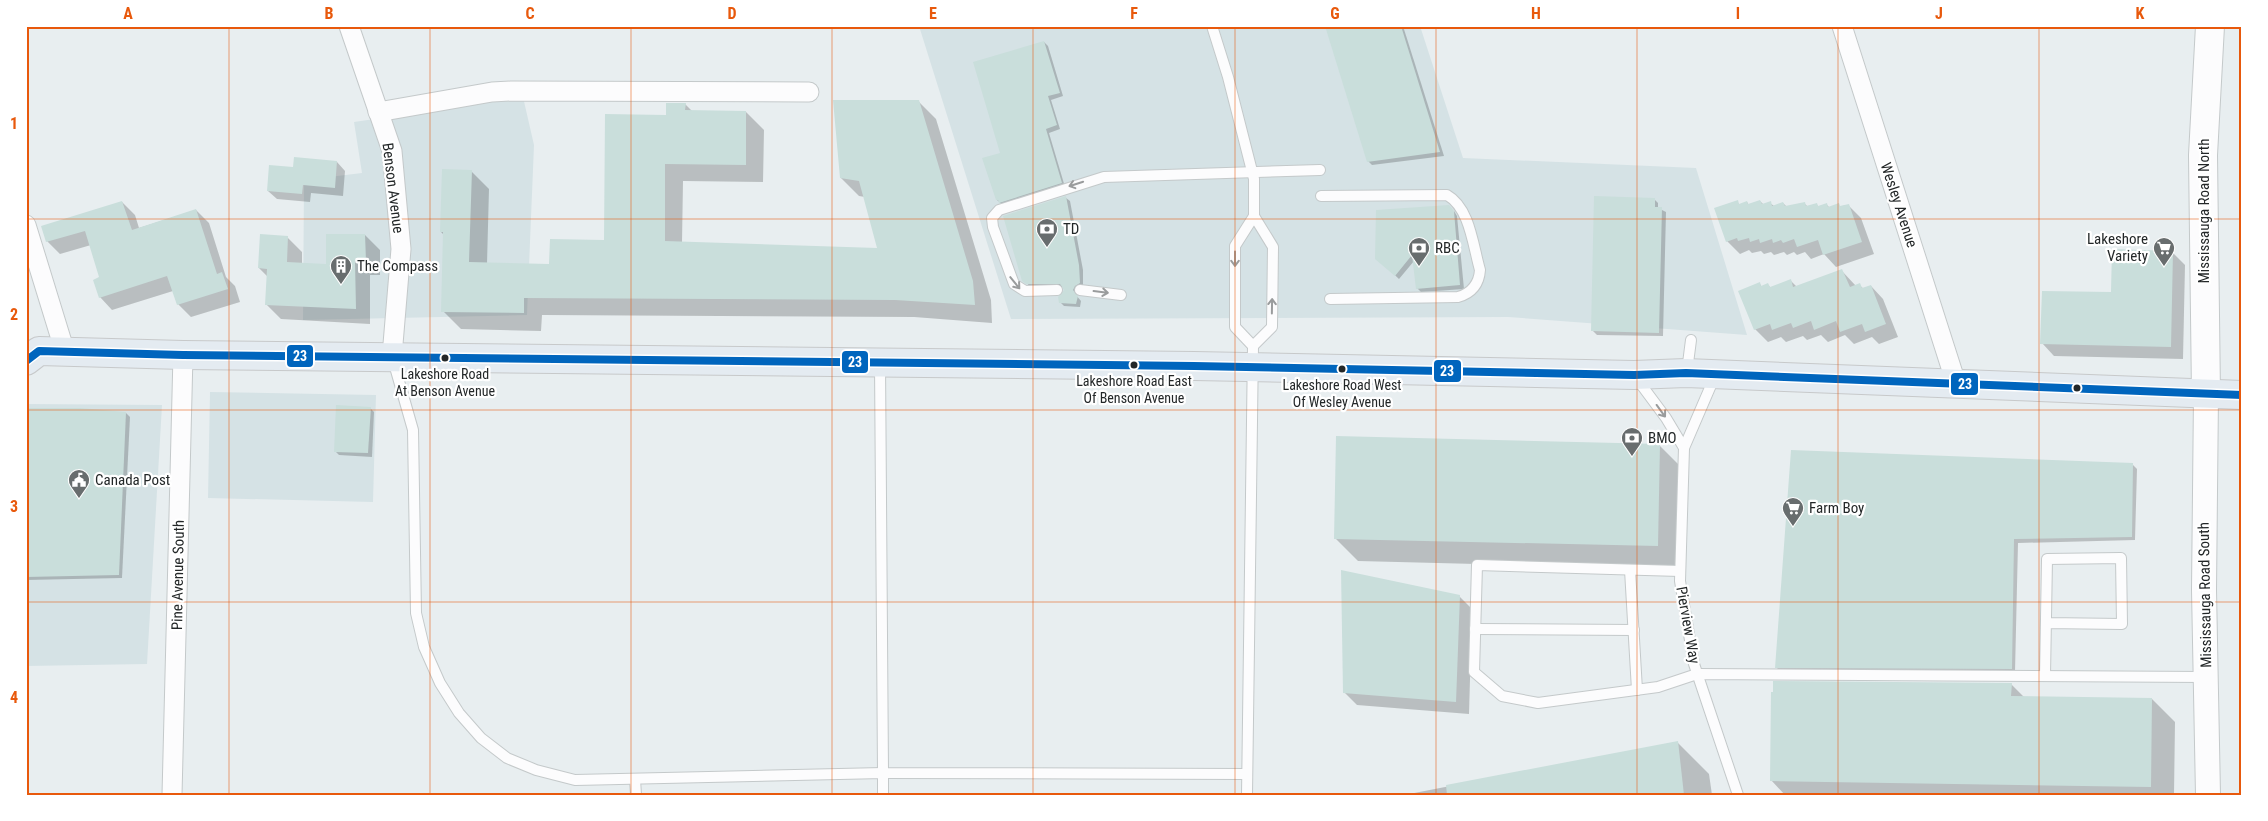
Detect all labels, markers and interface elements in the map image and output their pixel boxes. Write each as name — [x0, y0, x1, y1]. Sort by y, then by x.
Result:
text: A — [123, 4, 133, 23]
text: B — [325, 4, 334, 23]
text: C — [525, 4, 535, 23]
text: D — [727, 4, 737, 23]
text: E — [929, 4, 937, 23]
text: F — [1130, 4, 1138, 23]
text: G — [1330, 4, 1340, 23]
text: H — [1531, 4, 1541, 23]
text: I — [1736, 4, 1740, 23]
text: J — [1935, 4, 1943, 23]
text: K — [2136, 4, 2145, 23]
text: 1 — [10, 114, 18, 133]
street label: Mississauga Road North — [2195, 138, 2213, 284]
street label: Benson Avenue — [379, 142, 407, 234]
street label: Wesley Avenue — [1877, 160, 1921, 250]
one-way arrow — [1069, 179, 1085, 189]
bank icon: TD — [1035, 217, 1059, 248]
place label: TD — [1063, 220, 1079, 238]
place label: Lakeshore Variety — [2087, 230, 2148, 265]
bank icon: RBC — [1407, 236, 1431, 267]
supermarket icon: Lakeshore Variety — [2152, 236, 2176, 267]
place label: RBC — [1435, 239, 1460, 257]
one-way arrow — [1230, 251, 1240, 267]
building icon: The Compass — [329, 254, 353, 285]
place label: The Compass — [357, 257, 438, 275]
one-way arrow — [1009, 276, 1020, 289]
one-way arrow — [1092, 287, 1108, 297]
one-way arrow — [1267, 298, 1277, 314]
text: 2 — [10, 305, 18, 324]
line badge: 23 — [286, 344, 314, 368]
text: 23 — [293, 348, 307, 364]
line badge: 23 — [841, 350, 869, 374]
marker: Lakeshore Road At Benson Avenue — [440, 353, 450, 363]
text: 23 — [848, 354, 862, 370]
line badge: 23 — [1433, 359, 1462, 383]
marker: Lakeshore Road East Of Benson Avenue — [1129, 360, 1139, 370]
text: 23 — [1440, 363, 1454, 379]
marker: Lakeshore Road West Of Wesley Avenue — [1337, 364, 1347, 374]
place label: Lakeshore Road At Benson Avenue — [395, 366, 495, 399]
line badge: 23 — [1950, 372, 1979, 396]
place label: Lakeshore Road East Of Benson Avenue — [1076, 373, 1192, 406]
text: 23 — [1958, 376, 1972, 392]
place label: Lakeshore Road West Of Wesley Avenue — [1282, 377, 1402, 410]
unlabelled marker — [2072, 383, 2082, 393]
one-way arrow — [1655, 403, 1666, 417]
bank icon: BMO — [1620, 426, 1644, 457]
place label: BMO — [1648, 429, 1677, 447]
public building icon: Canada Post — [67, 468, 91, 499]
place label: Canada Post — [95, 471, 170, 489]
supermarket icon: Farm Boy — [1781, 496, 1805, 527]
text: 3 — [10, 497, 18, 516]
place label: Farm Boy — [1809, 499, 1864, 517]
street label: Pine Avenue South — [168, 520, 188, 630]
street label: Mississauga Road South — [2195, 522, 2215, 668]
street label: Pierview Way — [1672, 585, 1704, 665]
text: 4 — [10, 688, 18, 707]

